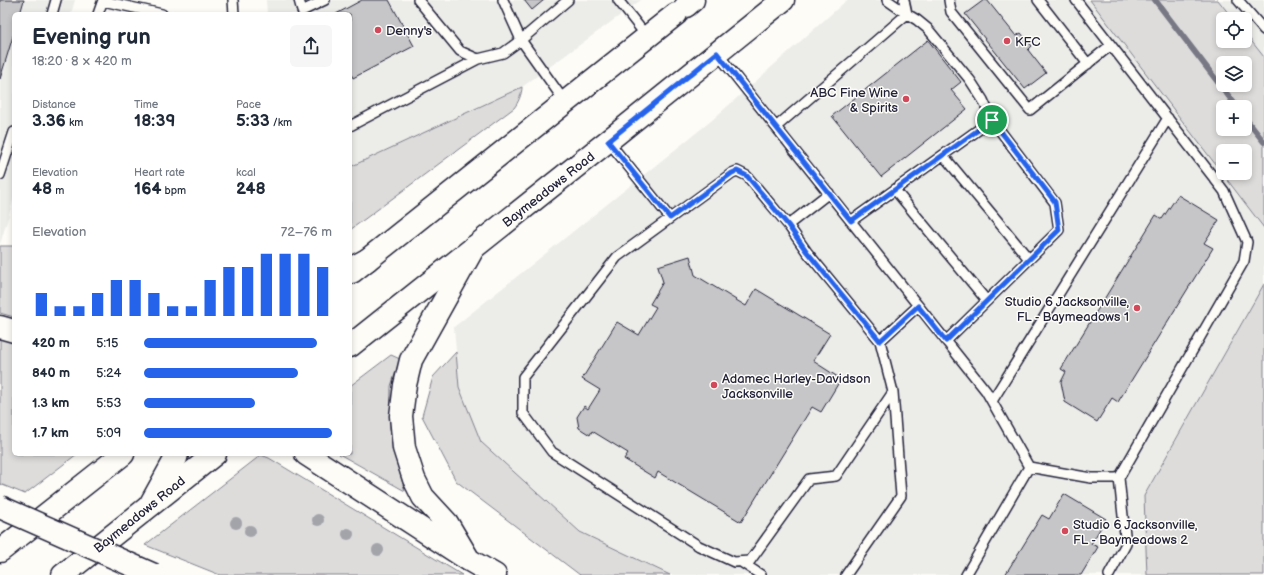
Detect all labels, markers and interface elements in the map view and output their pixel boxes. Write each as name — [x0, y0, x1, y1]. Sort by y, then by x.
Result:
map controls — [1216, 12, 1252, 180]
button: locate — [1216, 12, 1252, 48]
place label: Denny's — [386, 23, 433, 39]
text: Evening run — [32, 24, 151, 51]
button: share — [290, 25, 332, 67]
marker: Denny's — [373, 25, 383, 35]
place label: KFC — [1015, 34, 1040, 50]
marker: KFC — [1002, 36, 1012, 46]
text: 18:20 · 8 × 420 m — [32, 53, 132, 69]
button: layers — [1216, 56, 1252, 92]
place label: ABC Fine Wine & Spirits — [810, 85, 899, 116]
marker: ABC Fine Wine & Spirits — [901, 94, 911, 104]
text: Distance — [32, 98, 76, 111]
text: Time — [134, 98, 158, 111]
text: Pace — [236, 98, 261, 111]
button: + — [1216, 100, 1252, 136]
pin — [975, 103, 1009, 137]
icon: arrive — [981, 109, 1003, 131]
text: 3.36 — [32, 111, 66, 131]
text: 18:39 — [134, 111, 175, 131]
text: 5:33 — [236, 111, 270, 131]
text: km — [66, 116, 83, 129]
text: /km — [270, 116, 292, 129]
button: − — [1216, 144, 1252, 180]
street label: Baymeadows Road — [499, 149, 598, 231]
text: Elevation — [32, 166, 78, 179]
text: Heart rate — [134, 166, 185, 179]
text: kcal — [236, 166, 256, 179]
text: 48 — [32, 179, 52, 199]
text: 164 — [134, 179, 161, 199]
text: 248 — [236, 179, 266, 199]
text: m — [52, 184, 64, 197]
text: bpm — [161, 184, 186, 197]
text: Elevation — [32, 224, 86, 240]
text: 72–76 m — [281, 224, 332, 240]
place label: Studio 6 Jacksonville, FL - Baymeadows 1 — [1005, 294, 1129, 325]
marker: Studio 6 Jacksonville, FL - Baymeadows 1 — [1132, 303, 1142, 313]
text: 420 m — [32, 335, 70, 351]
text: 5:15 — [96, 335, 119, 351]
text: 840 m — [32, 365, 70, 381]
text: 5:24 — [96, 365, 121, 381]
place label: Adamec Harley-Davidson Jacksonville — [722, 371, 871, 402]
marker: Adamec Harley-Davidson Jacksonville — [709, 380, 719, 390]
text: 1.3 km — [32, 395, 69, 411]
text: 5:53 — [96, 395, 122, 411]
text: 1.7 km — [32, 425, 69, 441]
text: 5:09 — [96, 425, 121, 441]
street label: Baymeadows Road — [91, 473, 189, 556]
place label: Studio 6 Jacksonville, FL - Baymeadows 2 — [1073, 517, 1197, 548]
marker: Studio 6 Jacksonville, FL - Baymeadows 2 — [1060, 526, 1070, 536]

